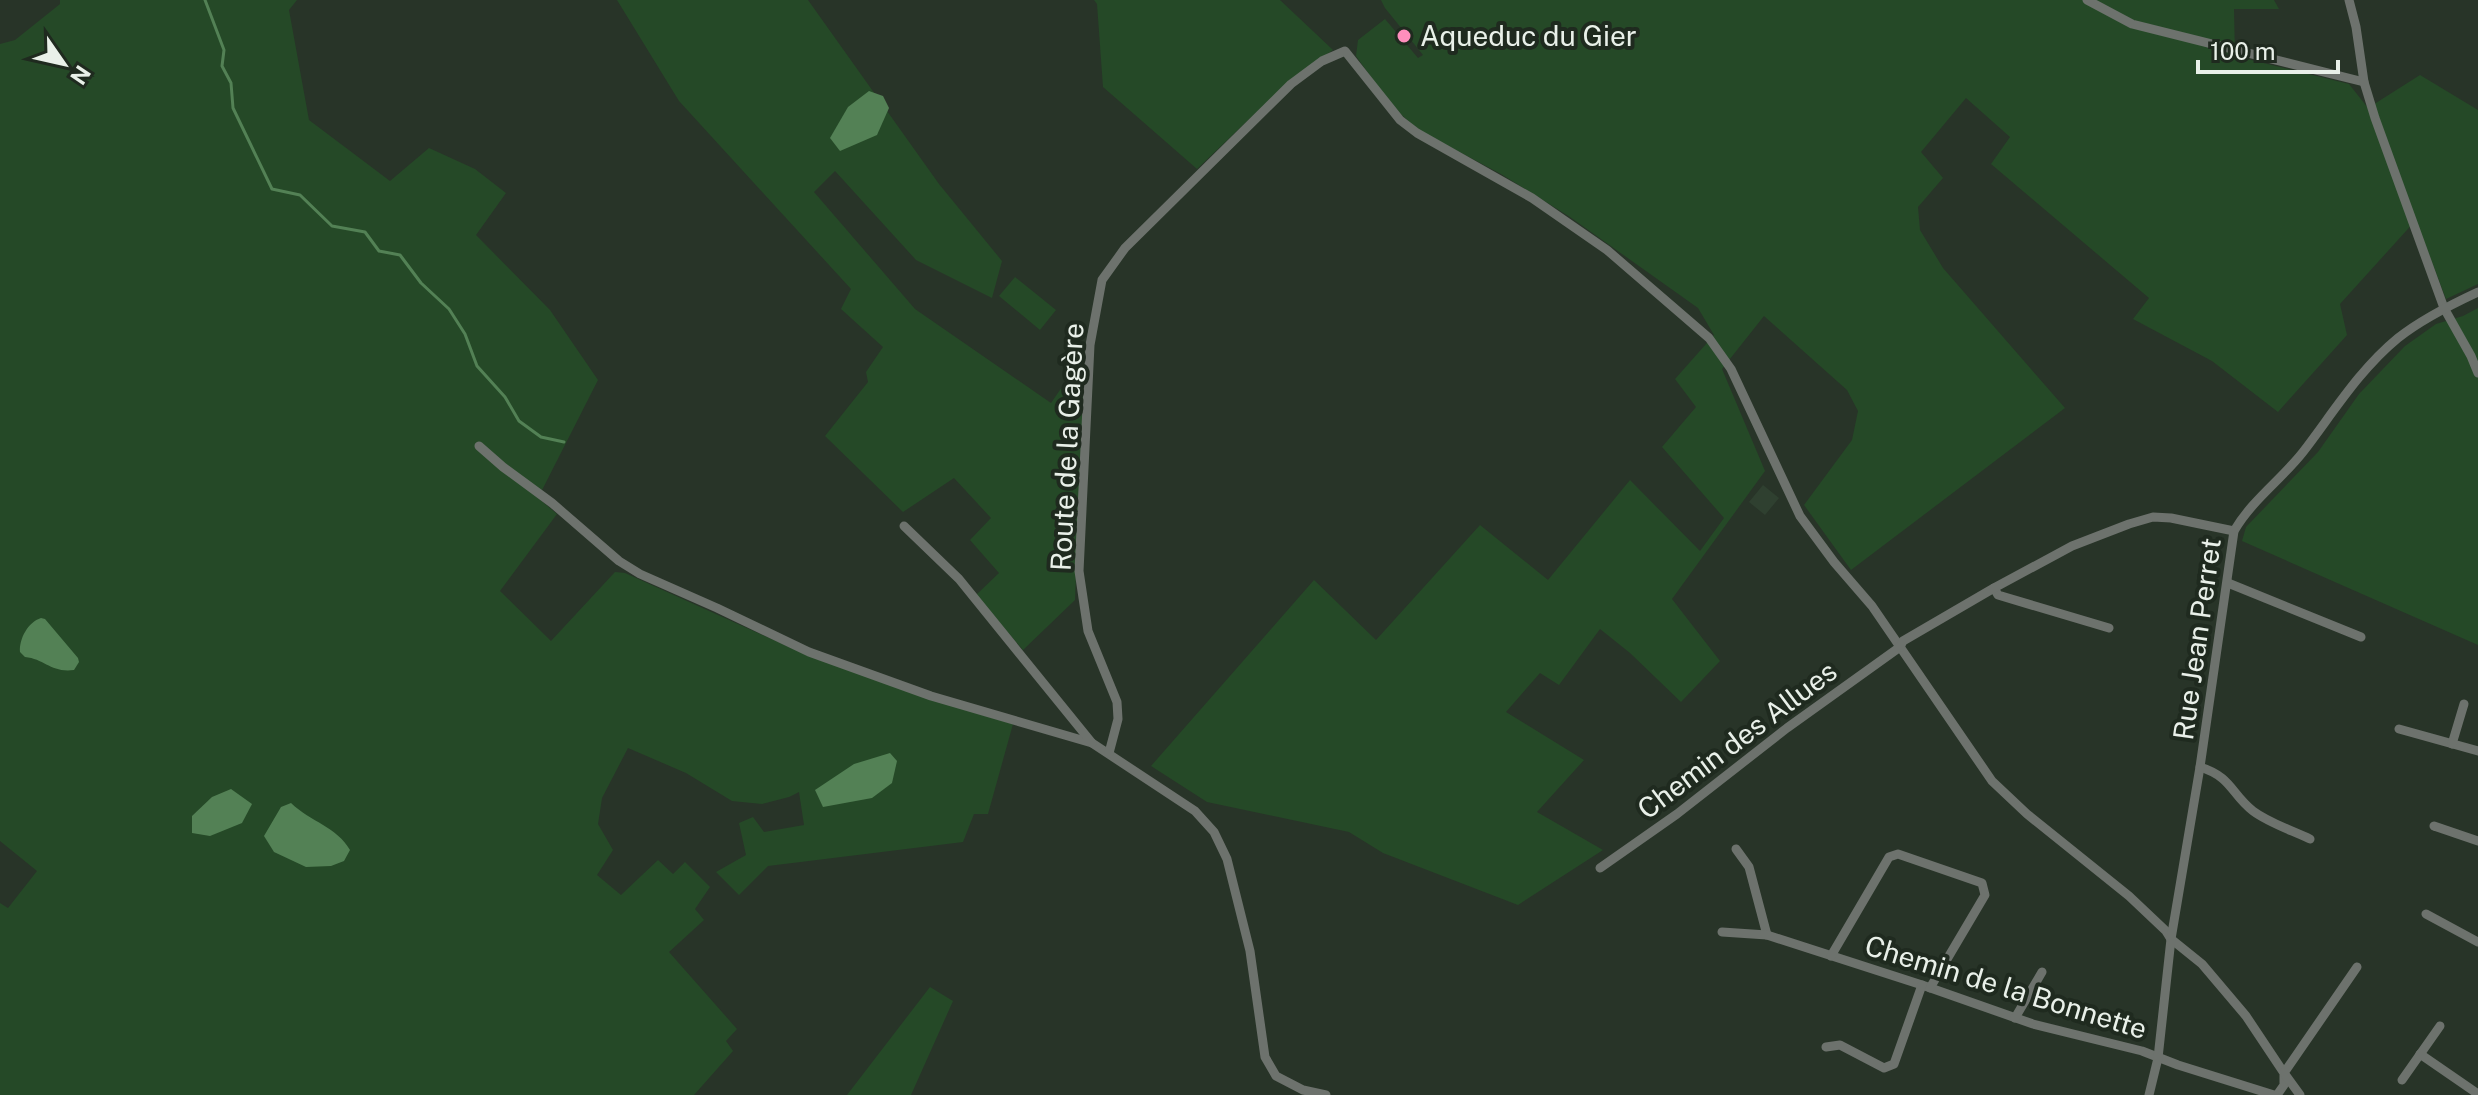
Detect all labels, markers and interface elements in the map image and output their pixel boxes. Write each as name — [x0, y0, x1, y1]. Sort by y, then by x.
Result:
place label: Aqueduc du Gier — [1420, 19, 1637, 52]
north arrow — [24, 24, 104, 104]
scale bar — [2198, 24, 2338, 74]
marker: Aqueduc du Gier — [1395, 27, 1413, 45]
text: 100 m — [2210, 37, 2276, 65]
text: N — [65, 61, 96, 90]
street label: Route de la Gagère — [1044, 322, 1089, 572]
street label: Rue Jean Perret — [2166, 536, 2227, 742]
street label: Chemin des Allues — [1631, 654, 1843, 825]
street label: Chemin de la Bonnette — [1861, 928, 2151, 1045]

